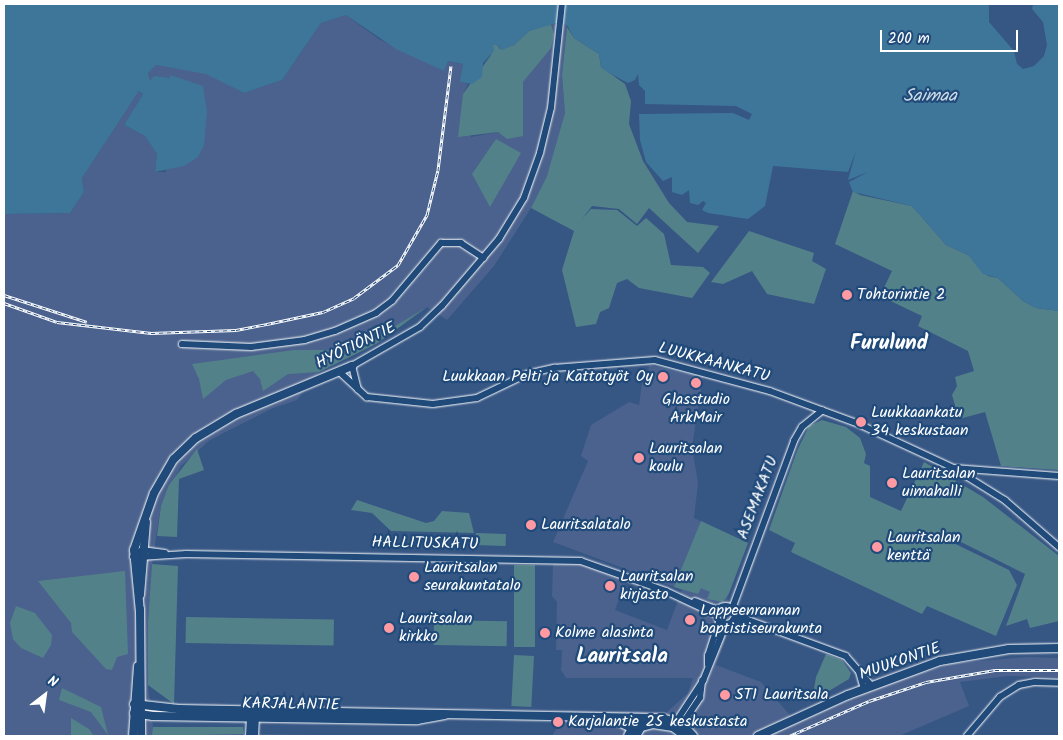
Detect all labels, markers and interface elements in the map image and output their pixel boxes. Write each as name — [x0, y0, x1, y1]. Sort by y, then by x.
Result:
scale bar — [883, 20, 1020, 52]
text: 200 m — [888, 27, 930, 51]
water label: Saimaa — [903, 86, 957, 108]
place label: Tohtorintie 2 — [857, 285, 945, 305]
marker: Tohtorintie 2 — [841, 289, 853, 301]
street label: HYÖTIÖNTIE — [313, 318, 399, 374]
district label: Furulund — [850, 331, 928, 357]
street label: LUUKKAANKATU — [656, 339, 772, 387]
place label: Luukkaan Pelti ja Kattotyöt Oy — [442, 367, 653, 387]
marker: Luukkaan Pelti ja Kattotyöt Oy — [657, 371, 669, 383]
marker: Glasstudio ArkMair — [690, 377, 702, 389]
place label: Glasstudio ArkMair — [662, 390, 730, 428]
place label: Luukkaankatu 34 keskustaan — [871, 403, 969, 441]
marker: Luukkaankatu 34 keskustaan — [855, 416, 867, 428]
place label: Lauritsalan koulu — [649, 439, 723, 477]
marker: Lauritsalan koulu — [633, 452, 645, 464]
street label: ASEMAKATU — [733, 454, 783, 542]
place label: Lauritsalan uimahalli — [902, 464, 976, 502]
marker: Lauritsalan uimahalli — [886, 477, 898, 489]
place label: Lauritsalatalo — [541, 515, 631, 535]
marker: Lauritsalatalo — [525, 519, 537, 531]
place label: Lauritsalan kenttä — [887, 528, 961, 566]
street label: HALLITUSKATU — [371, 533, 479, 555]
marker: Lauritsalan kenttä — [871, 541, 883, 553]
place label: Lauritsalan seurakuntatalo — [424, 558, 521, 596]
place label: Lauritsalan kirjasto — [620, 567, 694, 605]
marker: Lauritsalan seurakuntatalo — [408, 571, 420, 583]
marker: Lauritsalan kirjasto — [604, 580, 616, 592]
place label: Lappeenrannan baptistiseurakunta — [700, 601, 822, 639]
place label: Lauritsalan kirkko — [399, 609, 473, 647]
marker: Lappeenrannan baptistiseurakunta — [684, 614, 696, 626]
marker: Lauritsalan kirkko — [383, 622, 395, 634]
place label: Kolme alasinta — [555, 623, 654, 643]
marker: Kolme alasinta — [539, 627, 551, 639]
street label: MUUKONTIE — [857, 639, 943, 685]
district label: Lauritsala — [576, 644, 668, 670]
north arrow — [20, 670, 70, 720]
text: N — [43, 670, 62, 694]
place label: ST1 Lauritsala — [735, 685, 828, 705]
marker: ST1 Lauritsala — [719, 689, 731, 701]
street label: KARJALANTIE — [242, 695, 340, 715]
place label: Karjalantie 25 keskustasta — [568, 712, 747, 732]
marker: Karjalantie 25 keskustasta — [552, 716, 564, 728]

